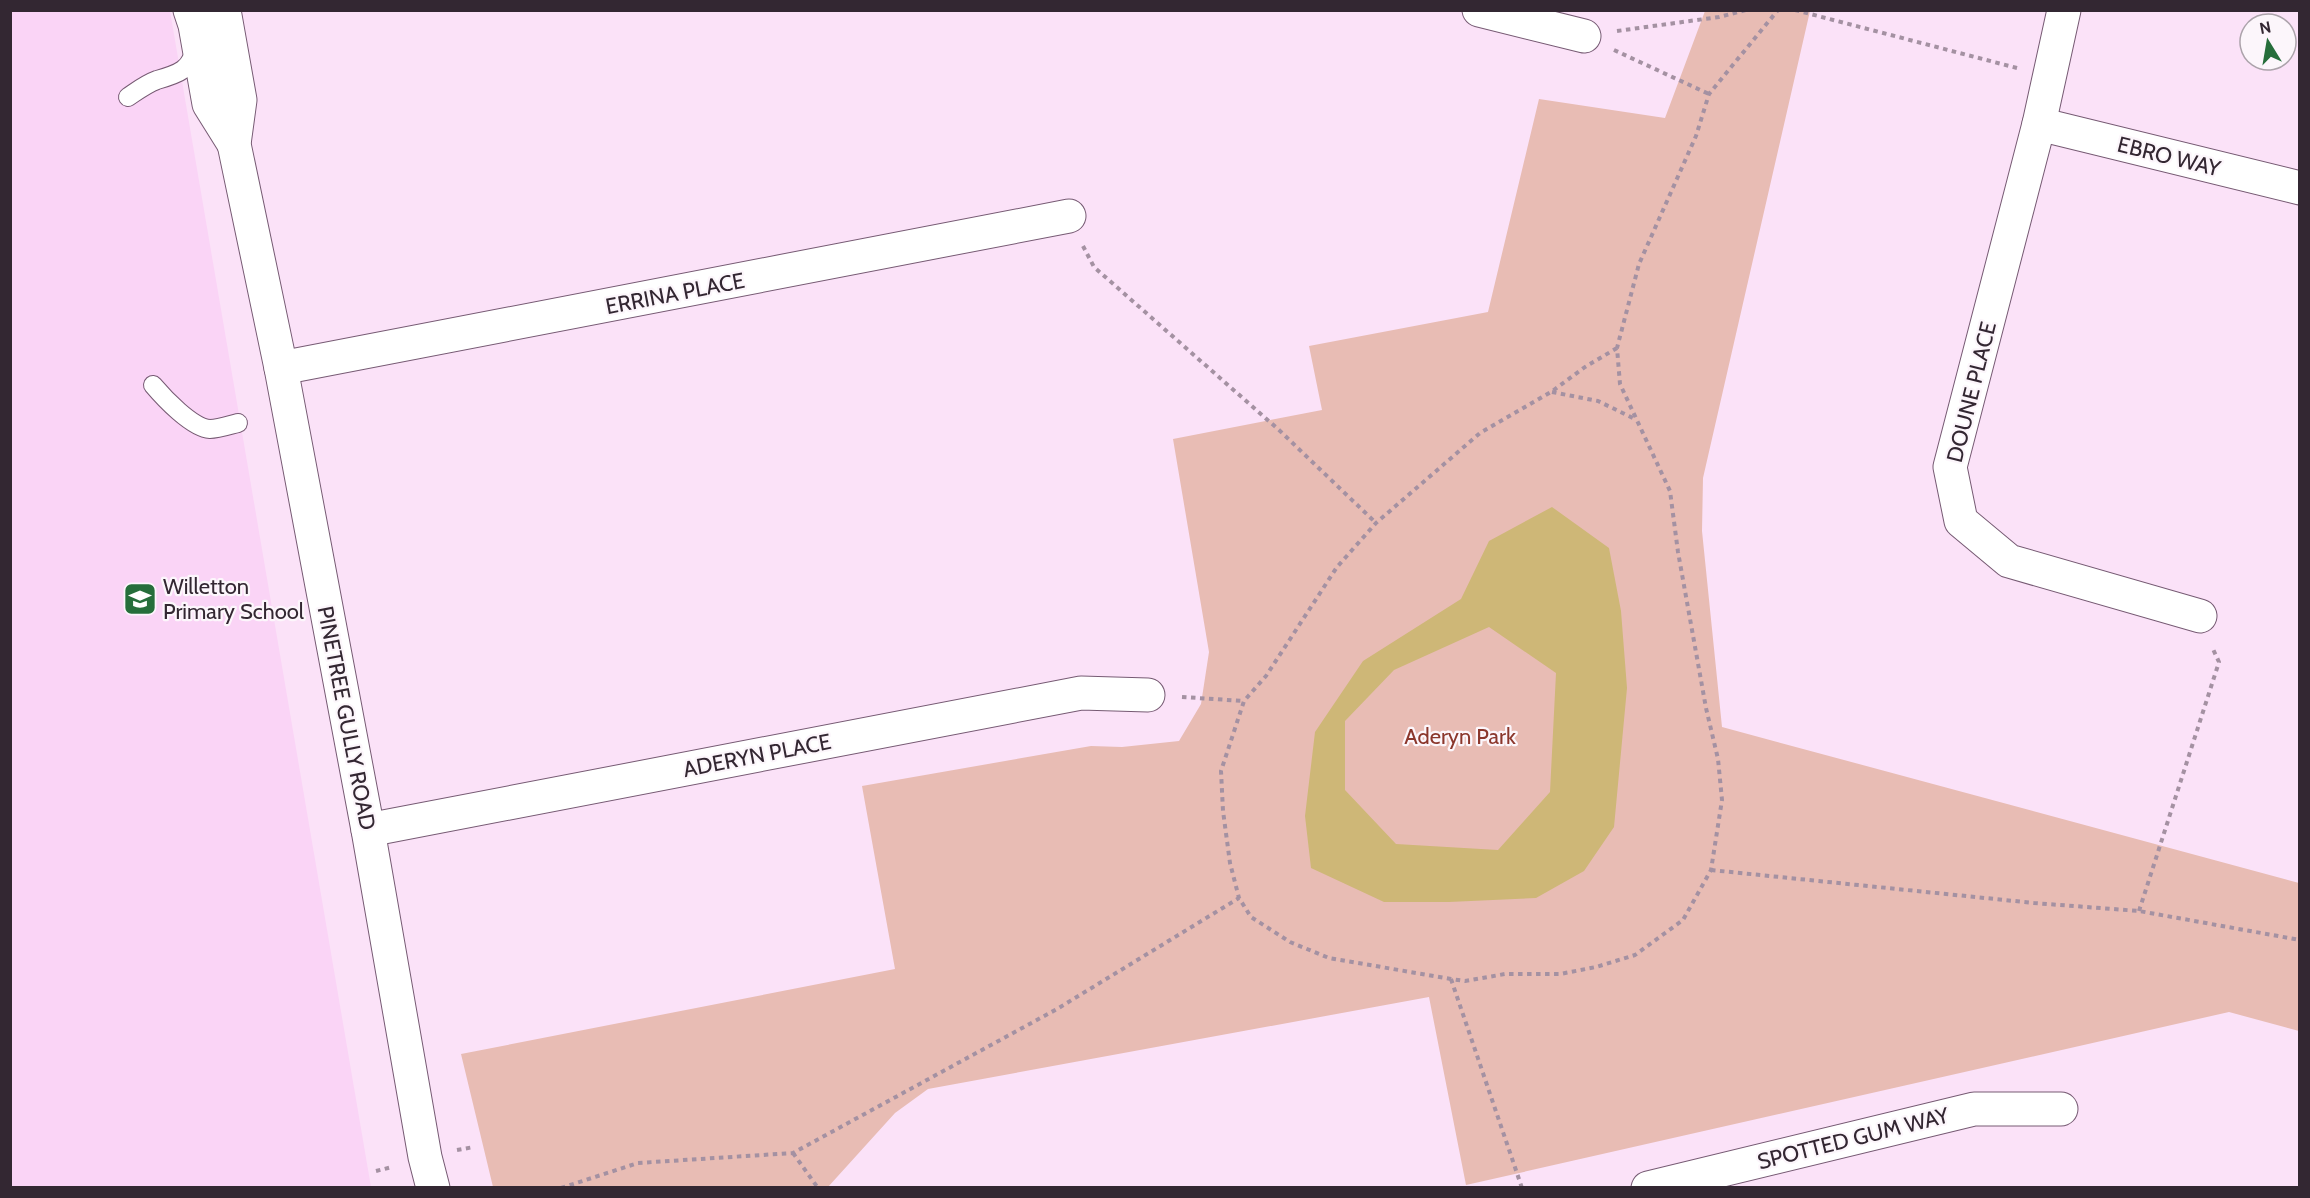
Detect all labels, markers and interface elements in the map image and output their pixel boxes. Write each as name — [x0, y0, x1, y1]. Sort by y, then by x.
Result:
north arrow — [2238, 12, 2298, 72]
text: N — [2258, 17, 2273, 38]
street label: EBRO WAY — [2115, 131, 2224, 182]
street label: ERRINA PLACE — [603, 267, 747, 320]
street label: DOUNE PLACE — [1941, 319, 2002, 465]
place label: Willetton Primary School — [163, 573, 305, 625]
school or university icon: Willetton Primary School — [122, 581, 158, 617]
street label: PINETREE GULLY ROAD — [312, 604, 381, 832]
park label: Aderyn Park — [1404, 723, 1516, 750]
street label: ADERYN PLACE — [681, 728, 833, 783]
street label: SPOTTED GUM WAY — [1755, 1102, 1952, 1175]

